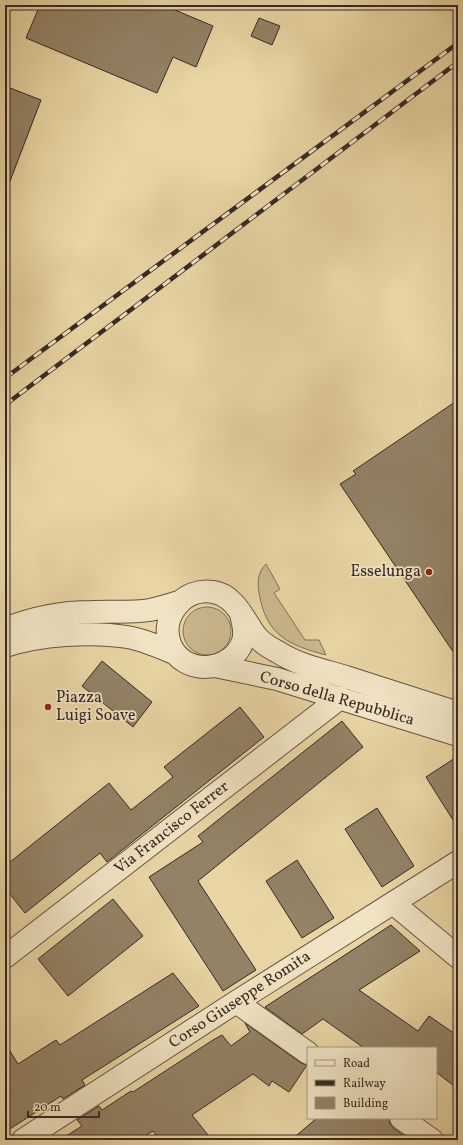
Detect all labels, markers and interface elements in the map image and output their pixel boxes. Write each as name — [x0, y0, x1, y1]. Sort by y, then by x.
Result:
place label: Esselunga — [351, 561, 421, 583]
marker: Esselunga — [424, 567, 434, 577]
street label: Corso della Repubblica — [257, 666, 417, 732]
place label: Piazza Luigi Soave — [56, 687, 136, 727]
marker: Piazza Luigi Soave — [43, 702, 53, 712]
street label: Via Francisco Ferrer — [110, 776, 234, 880]
street label: Corso Giuseppe Romita — [165, 946, 315, 1054]
legend — [307, 1047, 437, 1119]
text: Road — [343, 1056, 370, 1072]
text: Railway — [343, 1076, 386, 1092]
scale bar — [28, 1093, 99, 1119]
text: Building — [343, 1096, 388, 1112]
text: 20 m — [34, 1100, 61, 1116]

